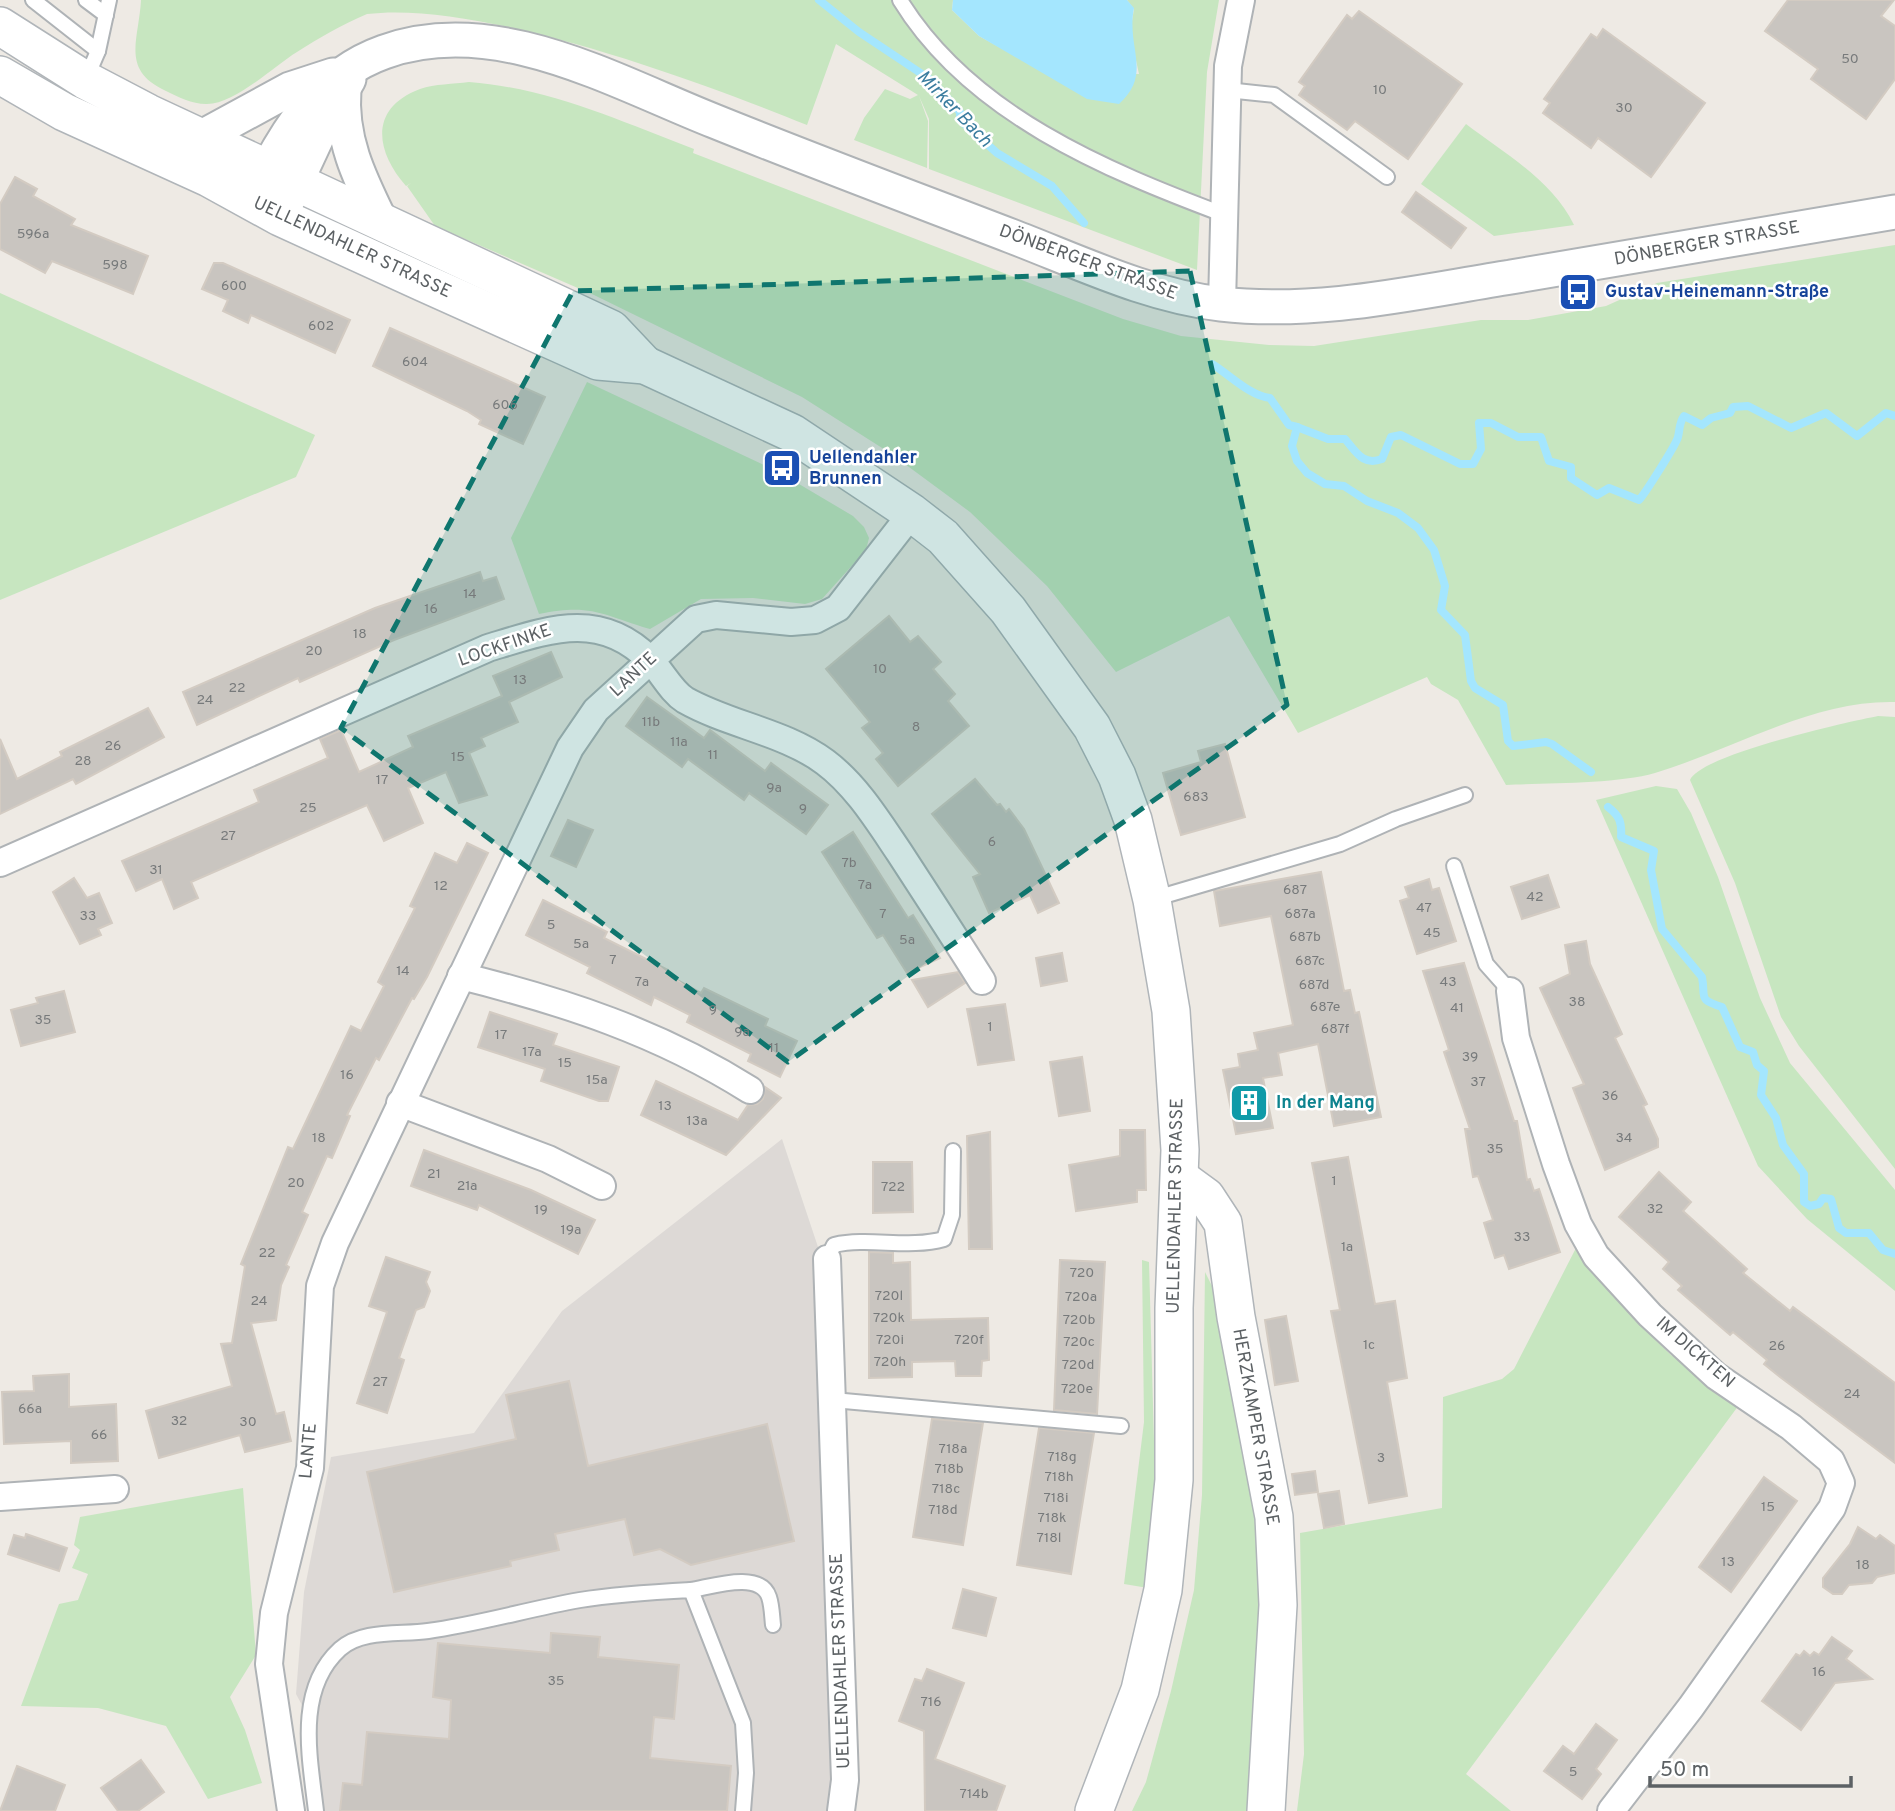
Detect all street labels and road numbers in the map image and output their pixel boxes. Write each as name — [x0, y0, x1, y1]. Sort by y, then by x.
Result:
street label: UELLENDAHLER STRASSE — [249, 192, 455, 304]
street label: DÖNBERGER STRASSE — [1612, 214, 1802, 272]
street label: DÖNBERGER STRASSE — [996, 218, 1181, 306]
street label: LOCKFINKE — [455, 619, 555, 673]
street label: LANTE — [606, 647, 662, 703]
street label: UELLENDAHLER STRASSE — [1163, 1098, 1189, 1314]
street label: IM DICKTEN — [1651, 1312, 1739, 1394]
street label: HERZKAMPER STRASSE — [1226, 1327, 1284, 1527]
street label: LANTE — [295, 1422, 323, 1480]
street label: UELLENDAHLER STRASSE — [826, 1553, 856, 1769]

